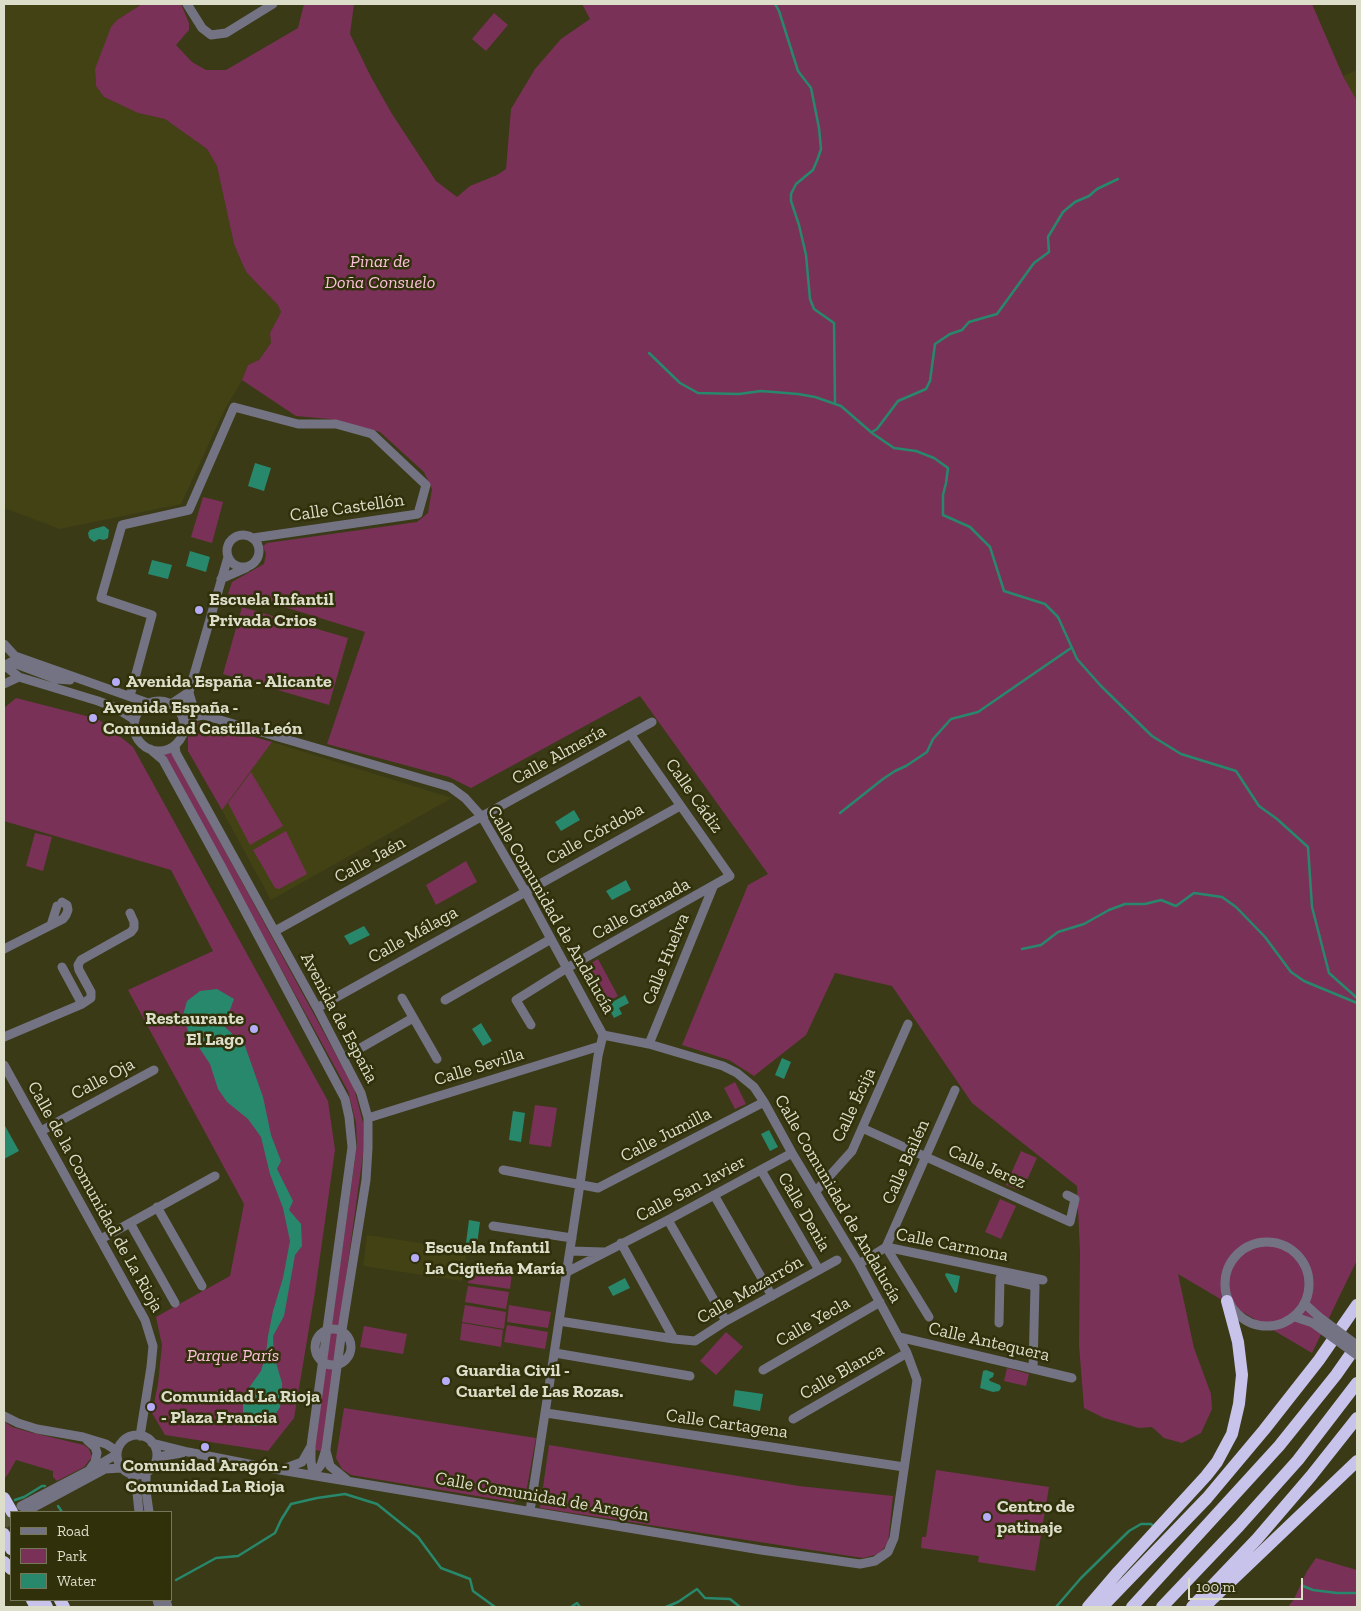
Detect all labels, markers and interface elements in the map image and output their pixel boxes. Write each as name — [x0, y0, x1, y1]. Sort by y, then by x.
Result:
park label: Pinar de Doña Consuelo — [325, 251, 435, 294]
street label: Calle Castellón — [289, 489, 405, 527]
place label: Escuela Infantil Privada Crios — [209, 589, 334, 632]
marker: Escuela Infantil Privada Crios — [193, 604, 205, 616]
place label: Avenida España - Alicante — [126, 671, 332, 693]
marker: Avenida España - Alicante — [110, 676, 122, 688]
place label: Avenida España - Comunidad Castilla León — [103, 697, 302, 740]
marker: Avenida España - Comunidad Castilla León — [87, 712, 99, 724]
street label: Calle Almería — [508, 720, 610, 790]
street label: Calle Cádiz — [660, 755, 728, 837]
street label: Calle Córdoba — [542, 798, 648, 870]
street label: Calle Comunidad de Andalucía — [482, 802, 620, 1018]
street label: Calle Jaén — [331, 832, 409, 888]
street label: Calle Granada — [588, 873, 694, 945]
street label: Calle Málaga — [365, 902, 461, 968]
street label: Calle Huelva — [638, 910, 694, 1008]
street label: Avenida de España — [296, 949, 382, 1087]
place label: Restaurante El Lago — [145, 1008, 244, 1050]
marker: Restaurante El Lago — [248, 1023, 260, 1035]
street label: Calle Sevilla — [432, 1043, 526, 1091]
street label: Calle Oja — [68, 1053, 138, 1105]
street label: Calle Écija — [827, 1064, 881, 1146]
street label: Calle de la Comunidad de La Rioja — [22, 1078, 168, 1316]
street label: Calle Comunidad de Andalucía — [769, 1091, 907, 1307]
street label: Calle Jumilla — [617, 1103, 715, 1167]
street label: Calle Bailén — [878, 1116, 934, 1208]
street label: Calle Jerez — [945, 1140, 1029, 1194]
street label: Calle San Javier — [632, 1151, 750, 1227]
street label: Calle Denia — [773, 1169, 835, 1255]
street label: Calle Carmona — [894, 1224, 1010, 1266]
place label: Escuela Infantil La Cigüeña María — [425, 1237, 565, 1280]
street label: Calle Mazarrón — [693, 1251, 807, 1329]
marker: Escuela Infantil La Cigüeña María — [409, 1252, 421, 1264]
street label: Calle Yecla — [772, 1292, 854, 1352]
street label: Calle Antequera — [926, 1318, 1052, 1366]
street label: Calle Blanca — [796, 1339, 888, 1405]
park label: Parque París — [187, 1345, 279, 1367]
place label: Guardia Civil - Cuartel de Las Rozas. — [456, 1360, 623, 1402]
marker: Guardia Civil - Cuartel de Las Rozas. — [440, 1375, 452, 1387]
place label: Comunidad La Rioja - Plaza Francia — [161, 1386, 320, 1428]
marker: Comunidad La Rioja - Plaza Francia — [145, 1401, 157, 1413]
street label: Calle Cartagena — [665, 1405, 789, 1443]
marker: Comunidad Aragón - Comunidad La Rioja — [199, 1441, 211, 1453]
place label: Comunidad Aragón - Comunidad La Rioja — [122, 1455, 288, 1498]
street label: Calle Comunidad de Aragón — [433, 1468, 651, 1526]
place label: Centro de patinaje — [997, 1496, 1075, 1538]
legend — [10, 1511, 172, 1601]
marker: Centro de patinaje — [981, 1511, 993, 1523]
text: Road — [57, 1522, 89, 1540]
text: Park — [57, 1547, 87, 1565]
scale bar — [1191, 1568, 1306, 1600]
text: Water — [57, 1572, 97, 1590]
text: 100 m — [1196, 1578, 1235, 1596]

